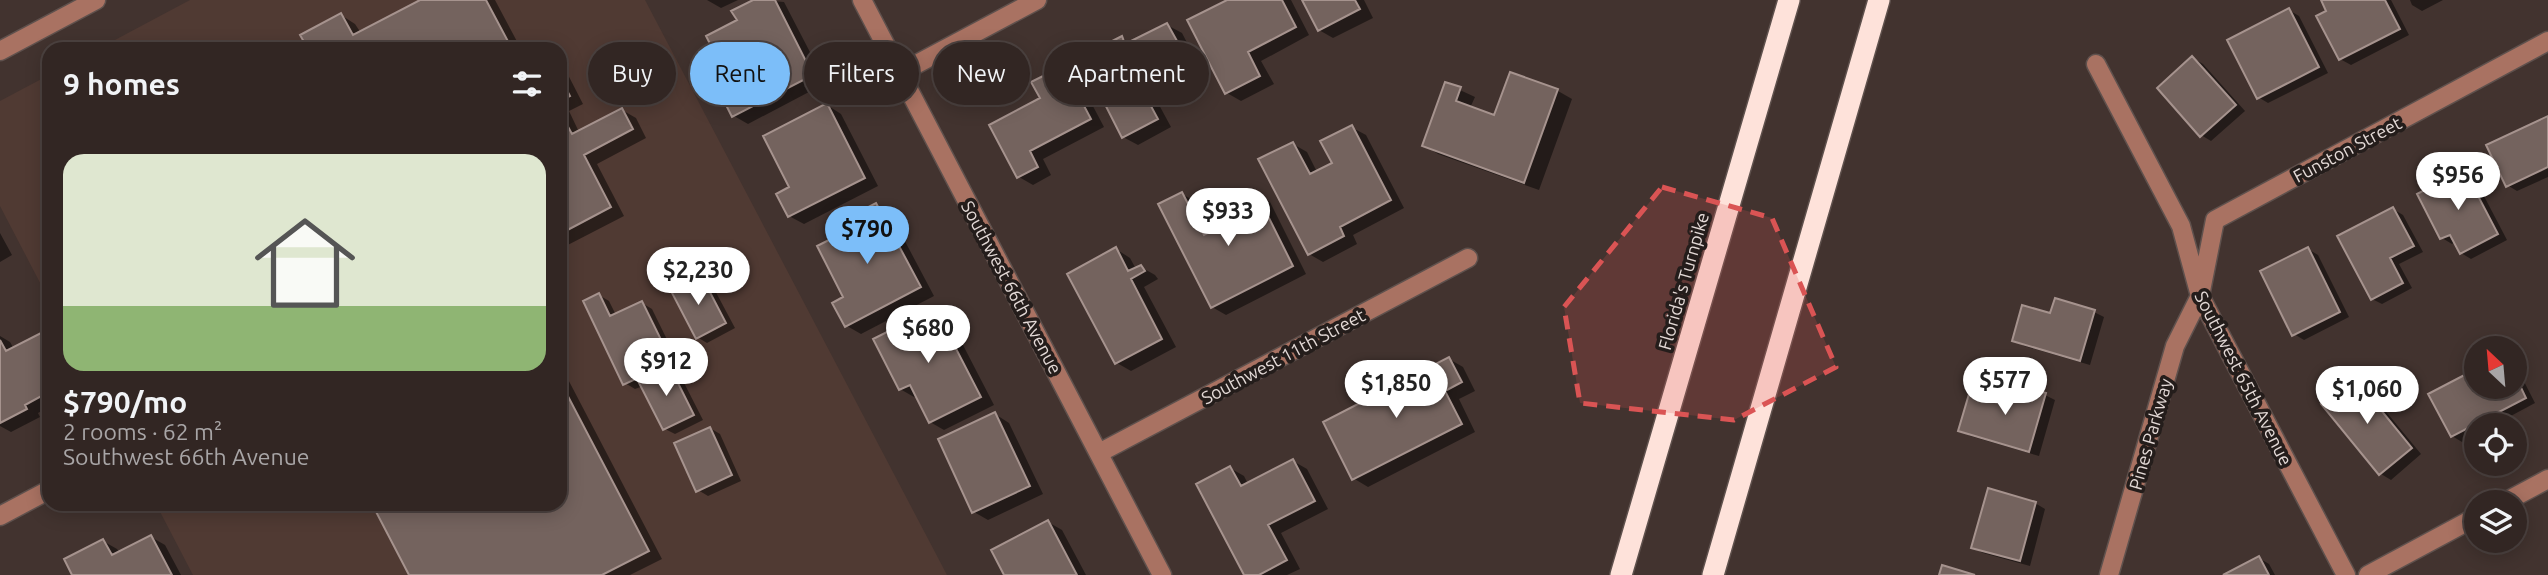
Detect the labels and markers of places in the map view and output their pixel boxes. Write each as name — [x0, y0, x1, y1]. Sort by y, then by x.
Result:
pin: $956 — [2417, 152, 2499, 212]
pin: $933 — [1187, 188, 1269, 248]
pin: $790 — [826, 206, 908, 266]
pin: $2,230 — [641, 247, 755, 307]
pin: $680 — [887, 306, 969, 365]
pin: $912 — [625, 338, 707, 398]
pin: $577 — [1964, 358, 2046, 417]
pin: $1,850 — [1339, 360, 1453, 420]
pin: $1,060 — [2310, 366, 2424, 426]

